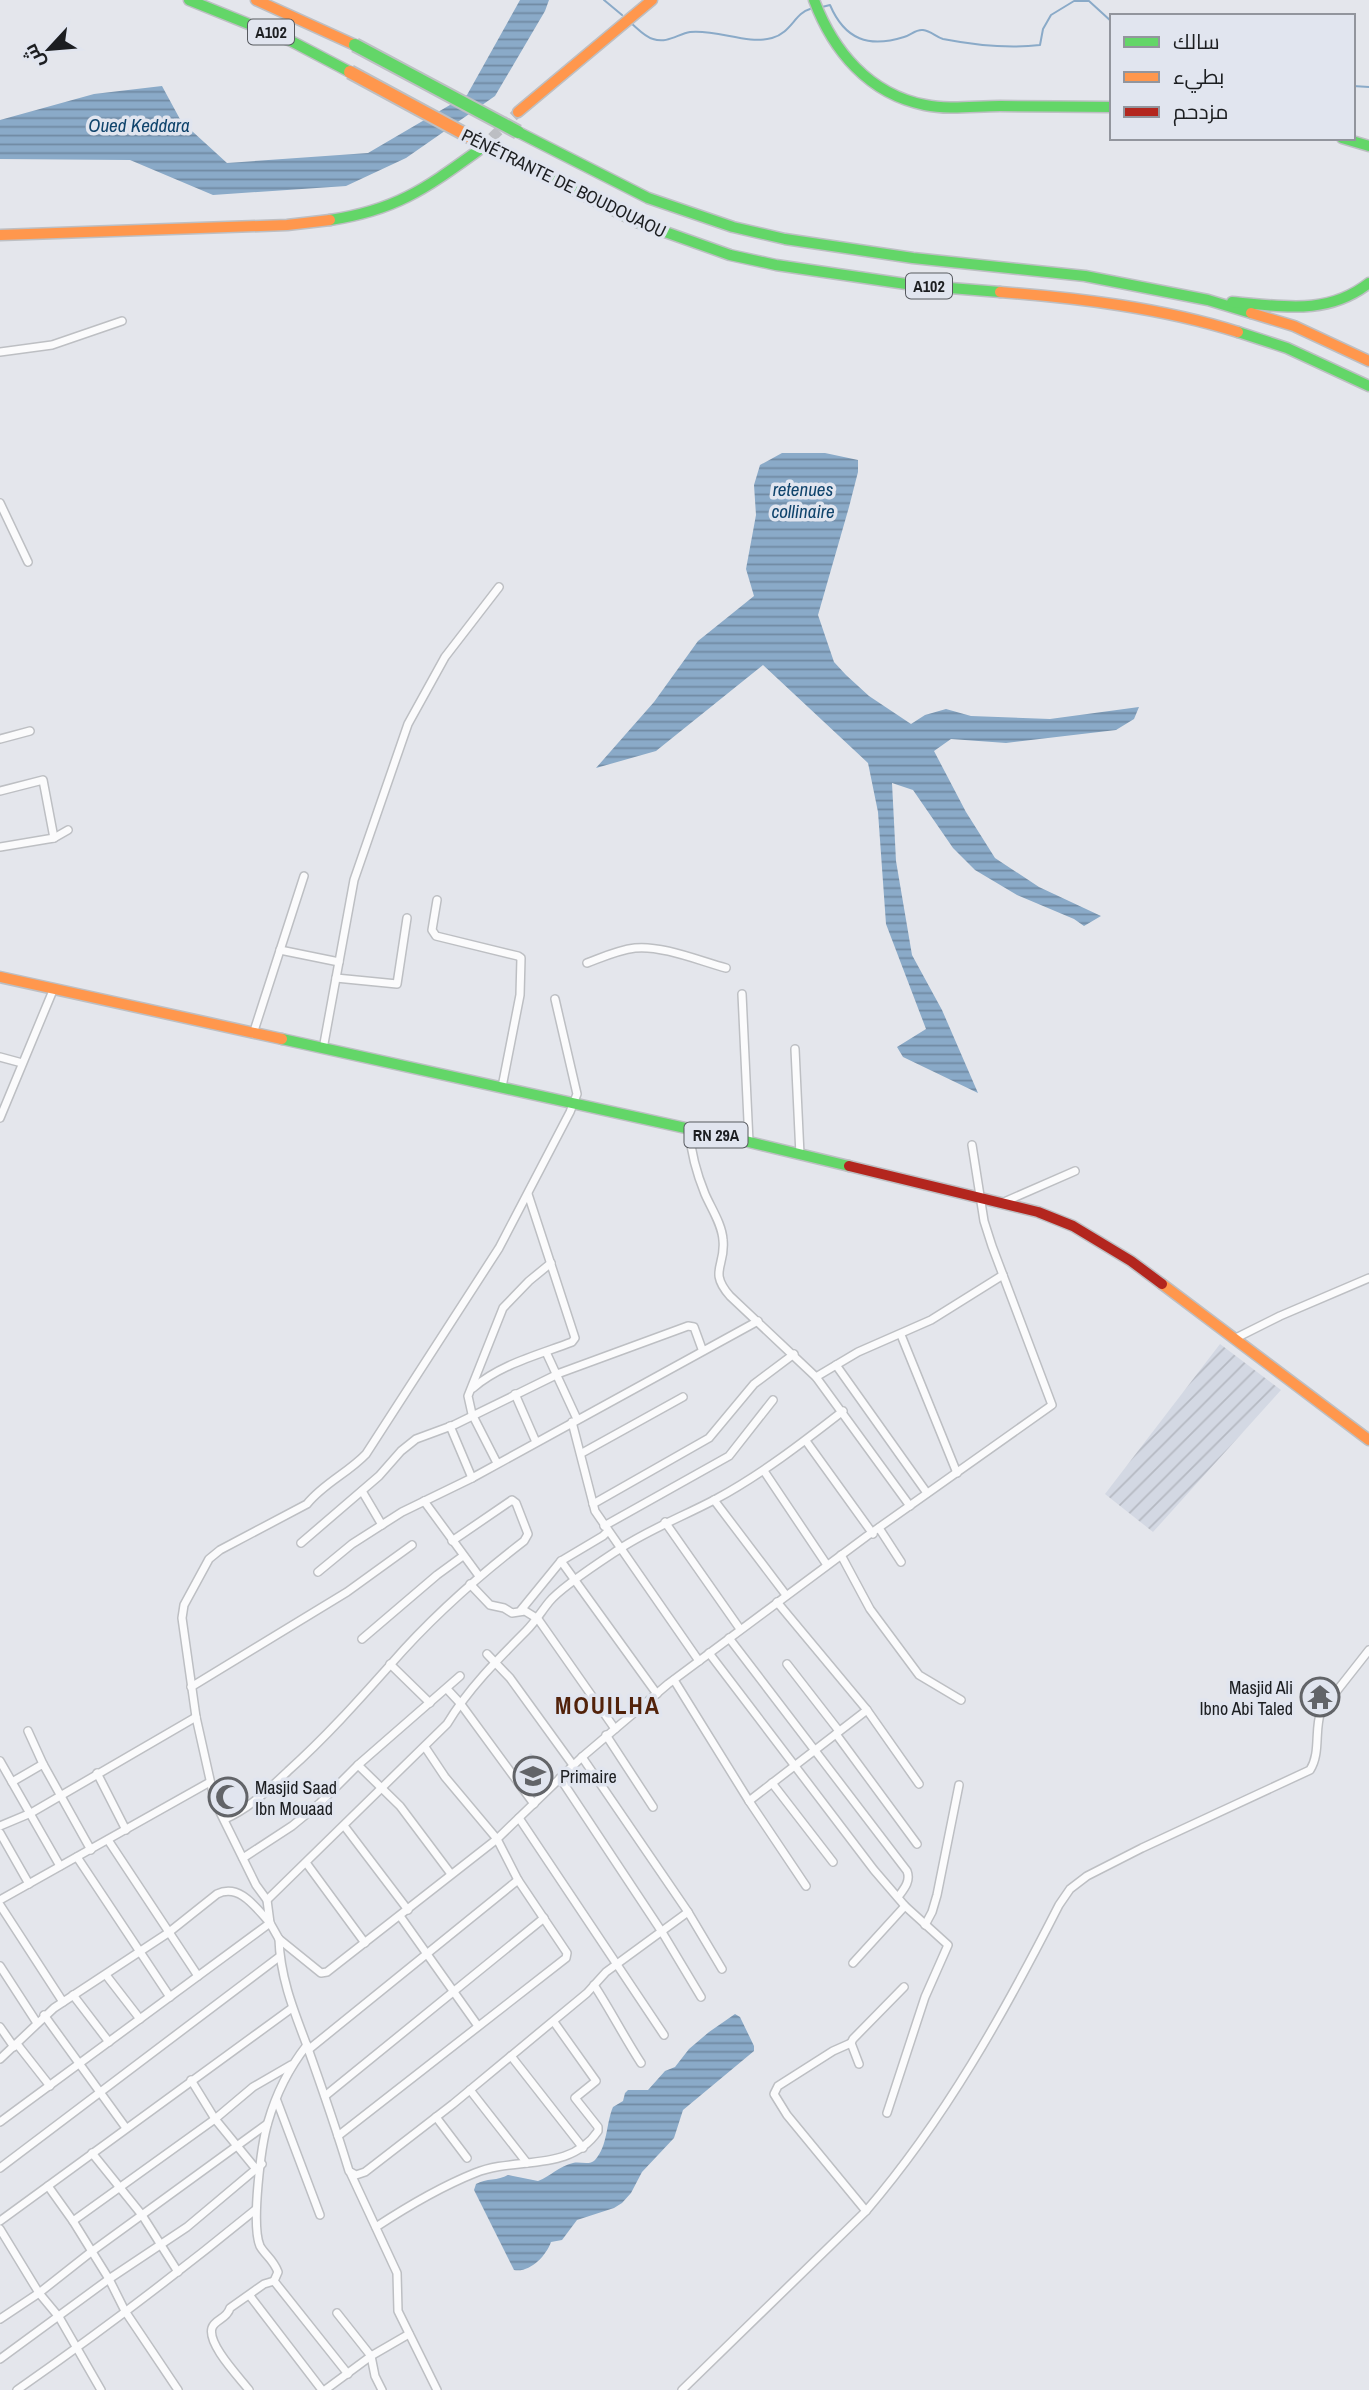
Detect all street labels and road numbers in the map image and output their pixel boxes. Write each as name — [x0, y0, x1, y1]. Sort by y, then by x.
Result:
road number: A102 — [248, 20, 294, 44]
street label: PÉNÉTRANTE DE BOUDOUAOU — [458, 123, 670, 243]
road number: A102 — [906, 274, 952, 298]
road number: RN 29A — [684, 1122, 748, 1148]

